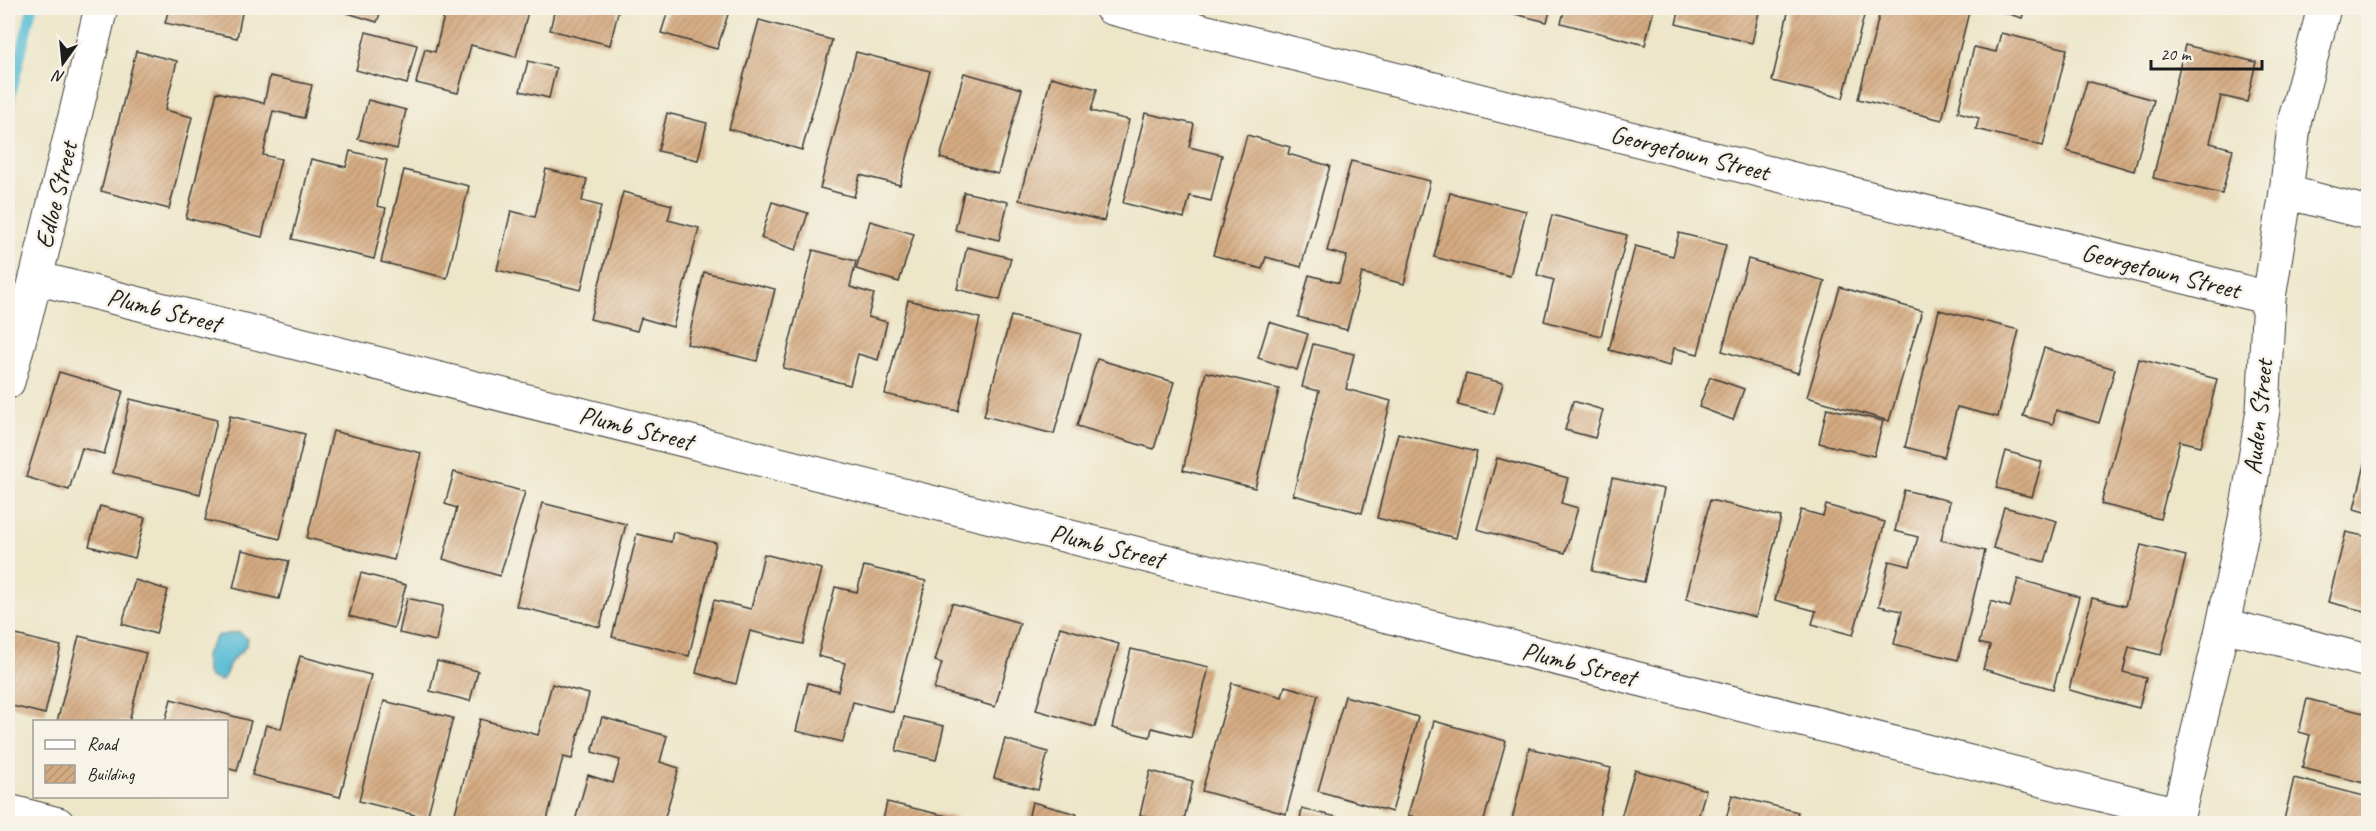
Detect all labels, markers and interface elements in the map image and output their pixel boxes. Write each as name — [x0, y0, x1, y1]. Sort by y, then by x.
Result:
north arrow — [33, 33, 93, 93]
scale bar — [2151, 33, 2262, 71]
text: 20 m — [2160, 43, 2193, 65]
text: N — [49, 65, 67, 87]
street label: Georgetown Street — [1607, 117, 1775, 189]
street label: Edloe Street — [27, 136, 86, 252]
street label: Georgetown Street — [2078, 235, 2246, 307]
street label: Plumb Street — [104, 280, 228, 341]
street label: Auden Street — [2236, 356, 2281, 476]
street label: Plumb Street — [576, 398, 700, 459]
street label: Plumb Street — [1047, 516, 1171, 577]
street label: Plumb Street — [1519, 634, 1643, 695]
legend — [33, 720, 228, 798]
text: Road — [87, 733, 120, 755]
text: Building — [87, 763, 136, 785]

